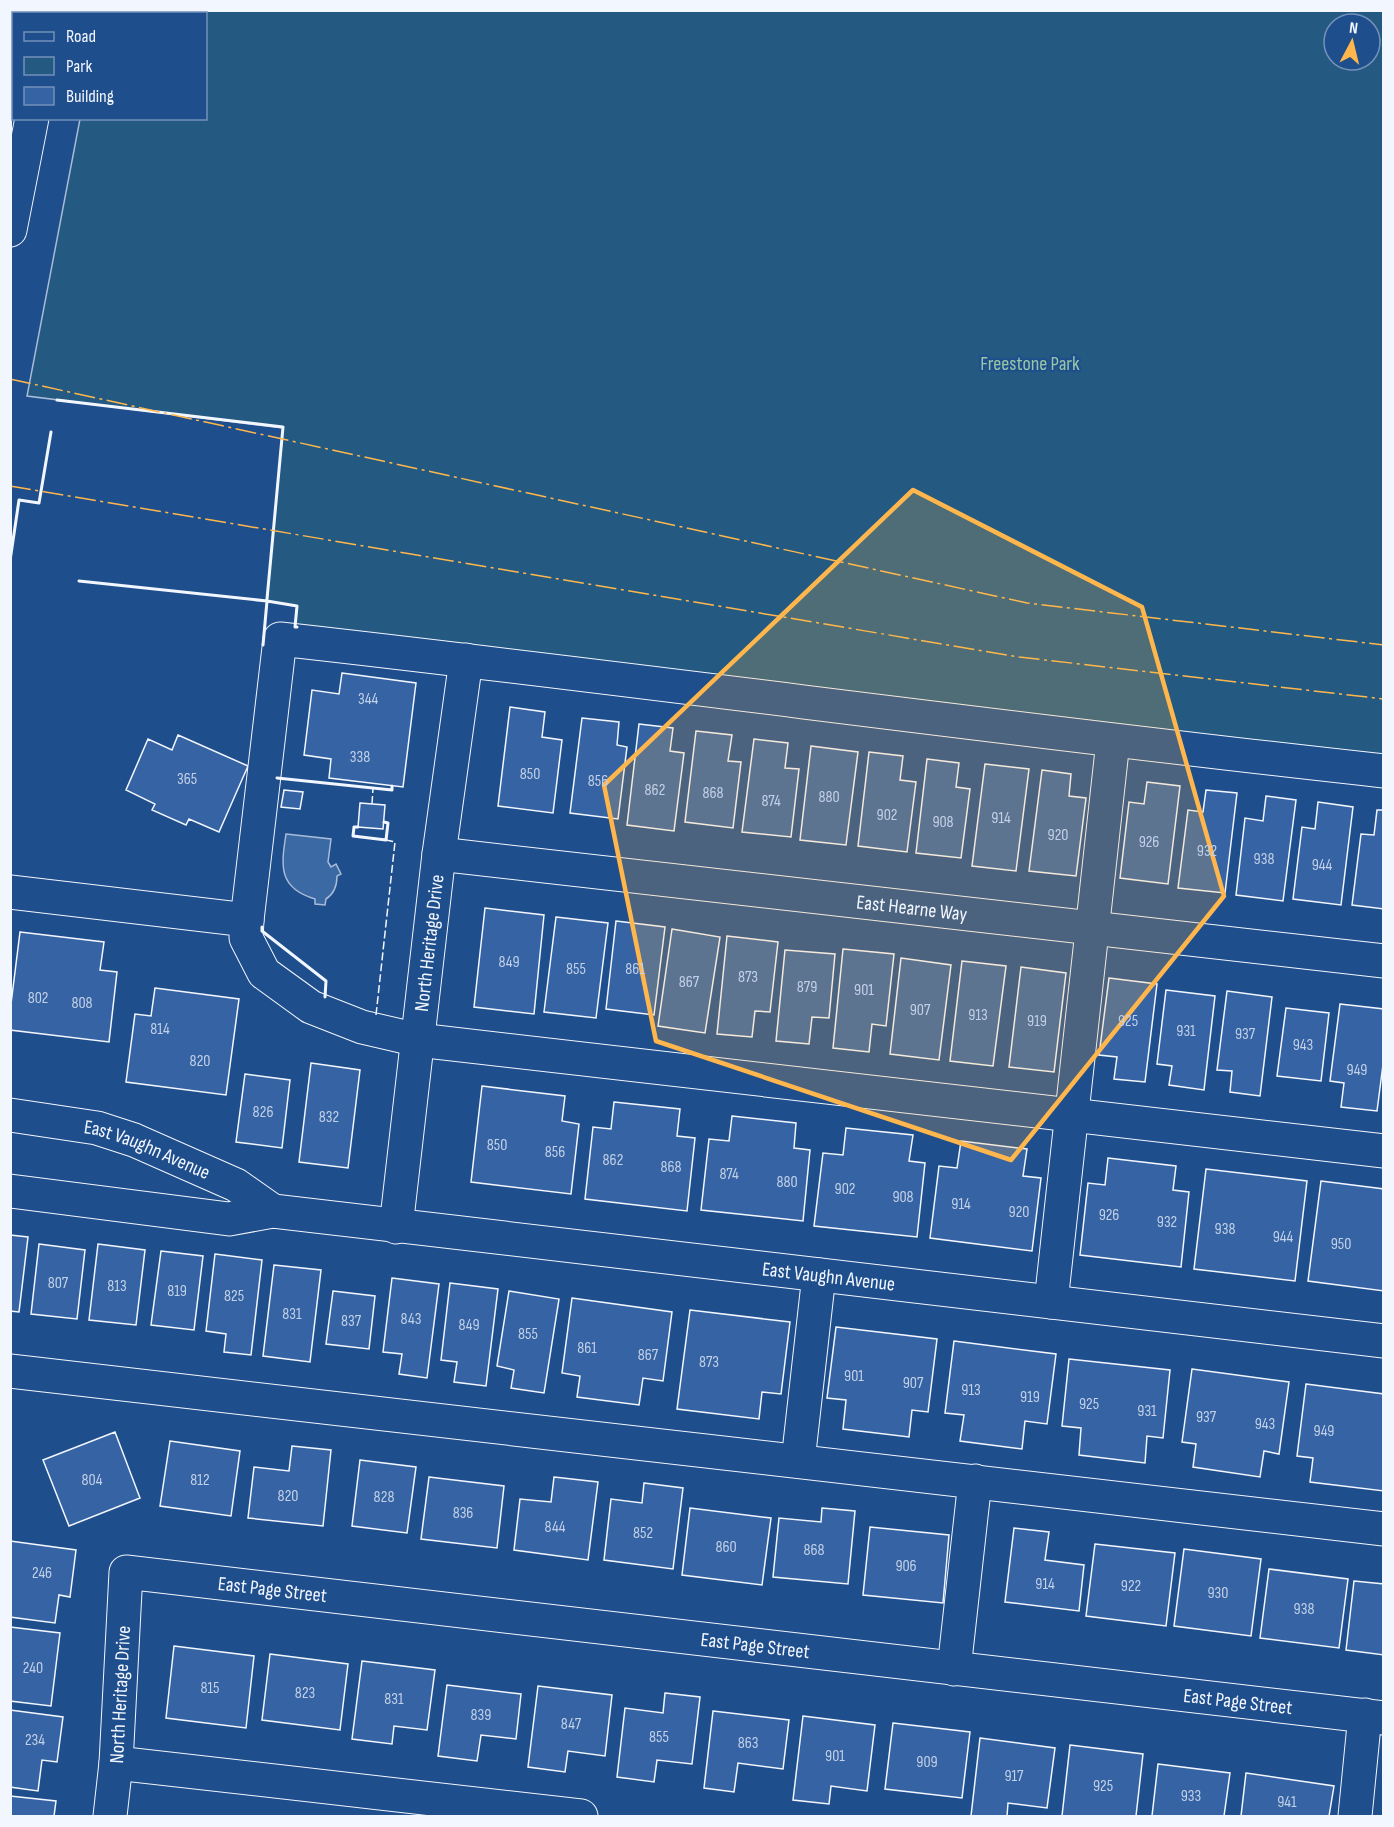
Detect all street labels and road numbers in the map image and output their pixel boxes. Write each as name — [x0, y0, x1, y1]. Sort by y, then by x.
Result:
street label: North Heritage Drive — [410, 873, 450, 1013]
street label: East Hearne Way — [855, 890, 969, 927]
street label: East Vaughn Avenue — [82, 1115, 214, 1185]
street label: East Vaughn Avenue — [761, 1257, 896, 1297]
street label: East Page Street — [217, 1572, 328, 1608]
street label: North Heritage Drive — [105, 1625, 136, 1764]
street label: East Page Street — [699, 1628, 811, 1664]
street label: East Page Street — [1182, 1684, 1294, 1720]

